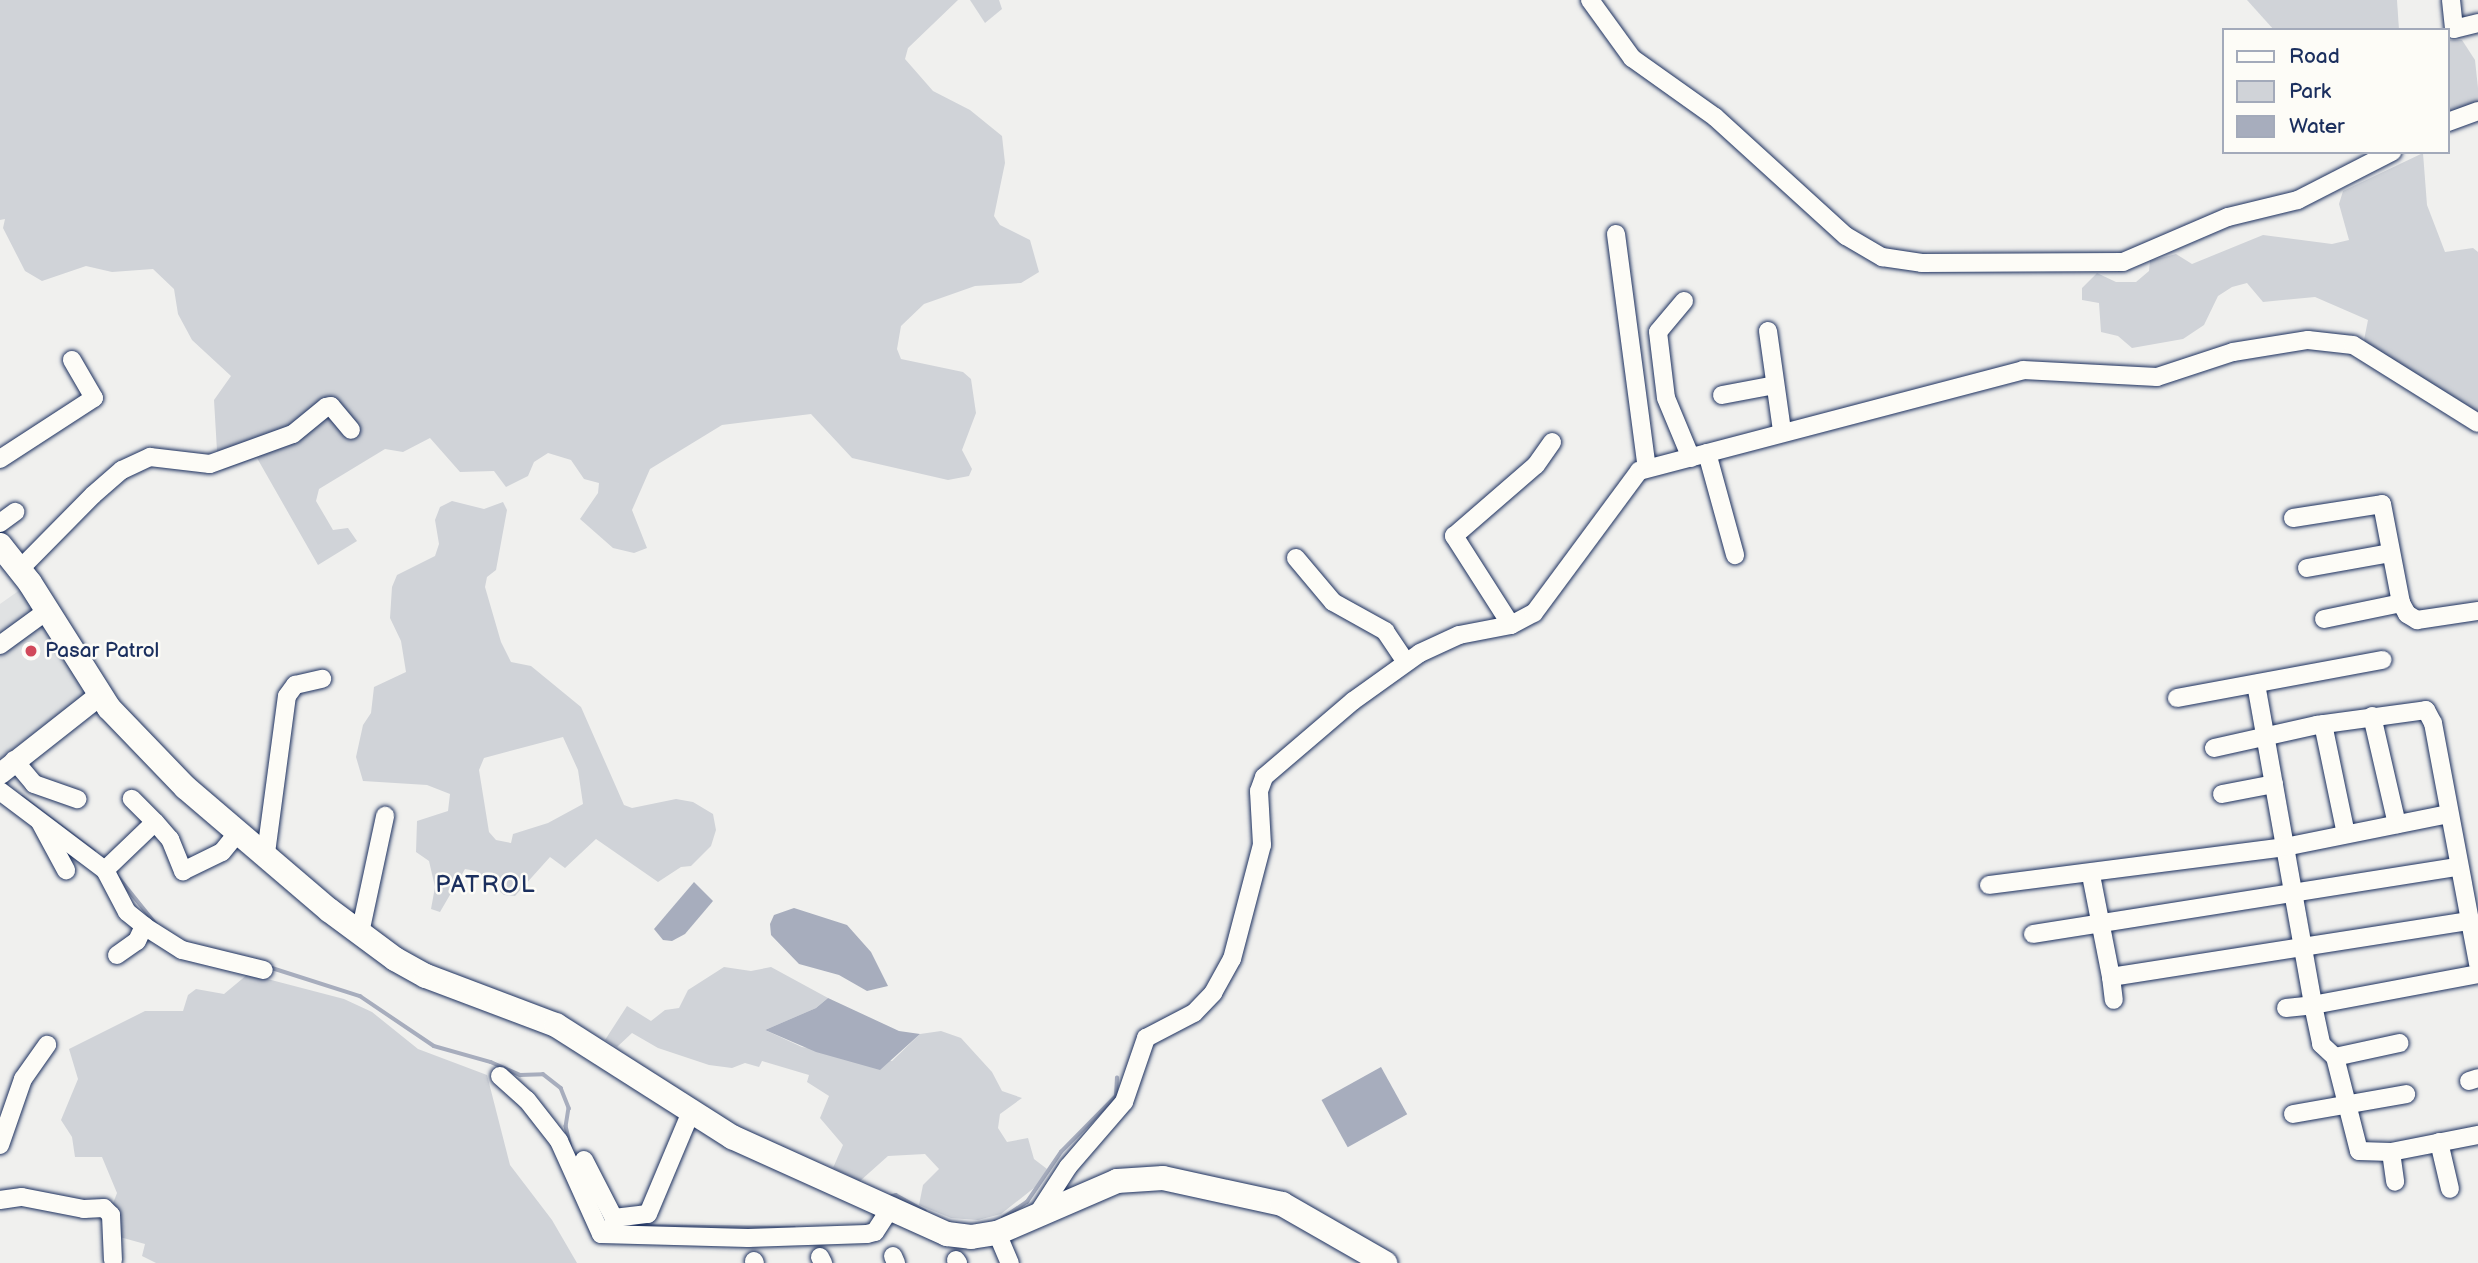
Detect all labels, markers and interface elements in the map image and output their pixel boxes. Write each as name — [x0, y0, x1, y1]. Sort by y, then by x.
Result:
legend — [2222, 28, 2450, 154]
text: Road — [2289, 44, 2340, 69]
text: Park — [2289, 79, 2331, 104]
text: Water — [2289, 114, 2345, 139]
place label: Pasar Patrol — [45, 638, 159, 664]
marker: Pasar Patrol — [23, 643, 39, 659]
district label: PATROL — [436, 871, 536, 899]

